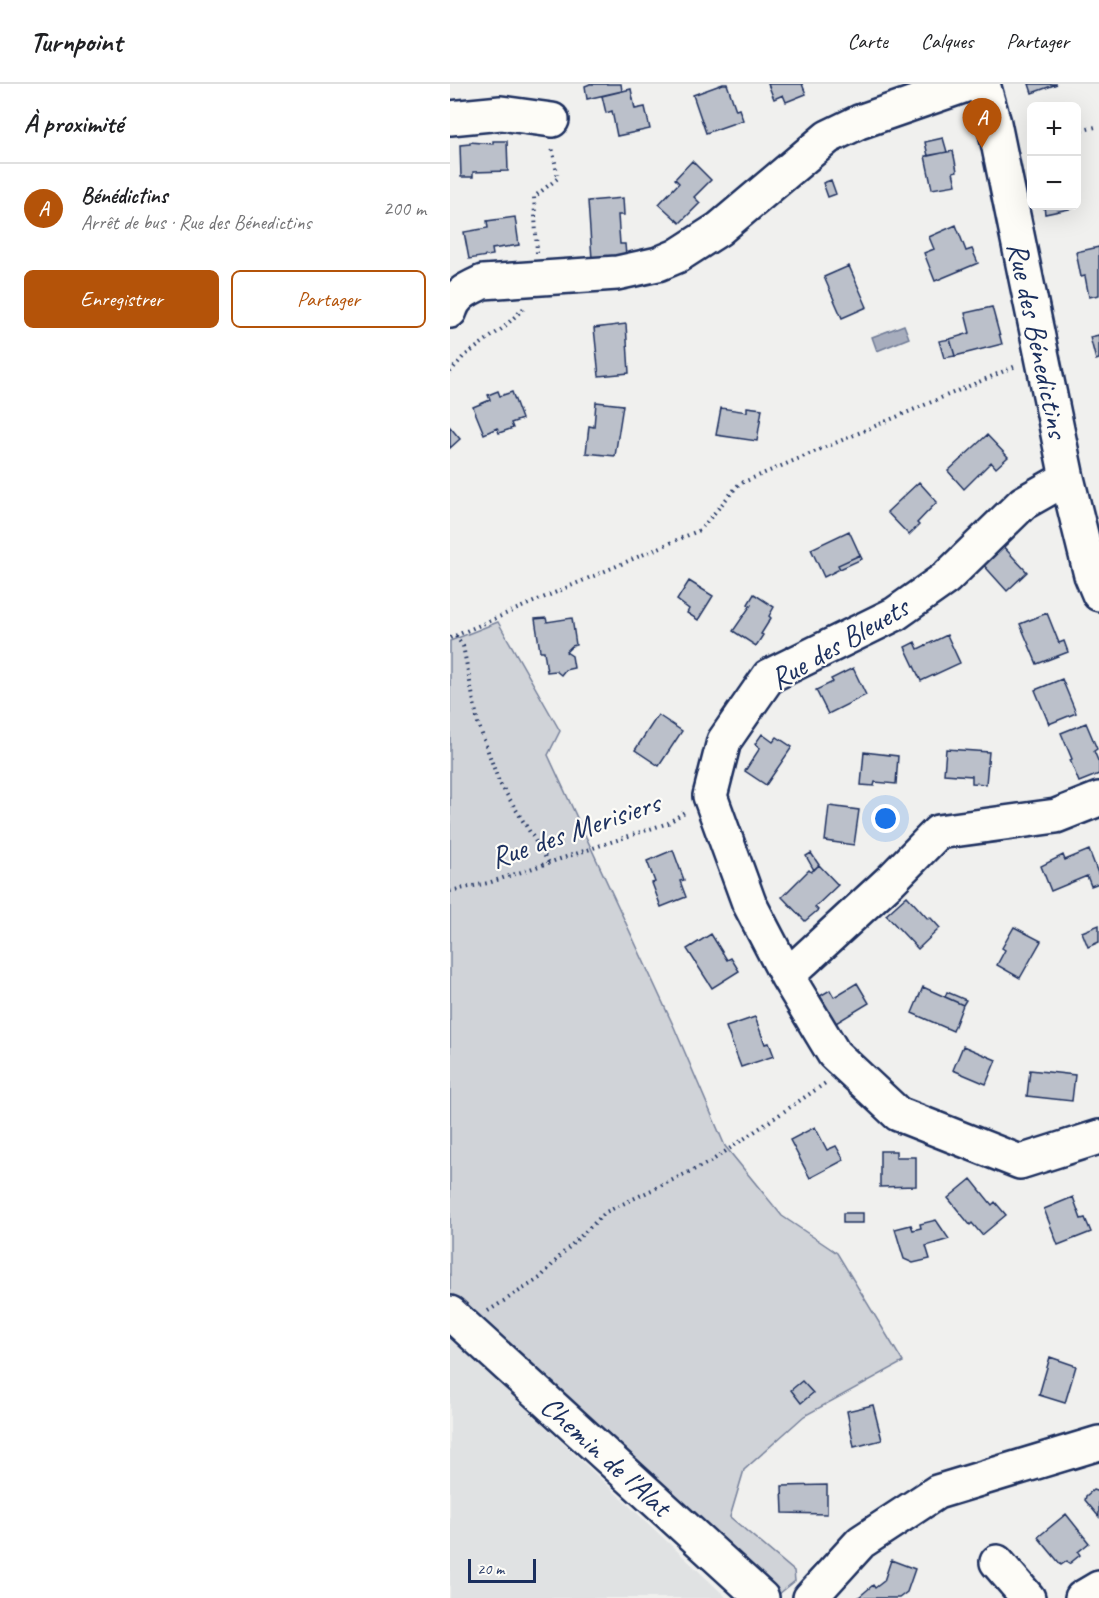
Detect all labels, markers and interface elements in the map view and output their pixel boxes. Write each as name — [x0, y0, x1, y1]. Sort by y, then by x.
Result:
text: Turnpoint — [30, 24, 122, 59]
text: Carte — [847, 28, 888, 54]
text: Calques — [921, 28, 973, 54]
text: Partager — [1006, 28, 1069, 54]
pin: A — [962, 98, 1002, 148]
map controls — [1027, 102, 1081, 210]
button: + — [1027, 102, 1081, 156]
text: À proximité — [24, 107, 123, 140]
button: − — [1027, 156, 1081, 210]
text: Bénédictins — [81, 182, 167, 210]
text: A — [38, 196, 49, 221]
text: 200 m — [383, 196, 426, 221]
text: Arrêt de bus · Rue des Bénedictins — [81, 210, 311, 235]
street label: Rue des Bénedictins — [999, 239, 1078, 444]
button: Enregistrer — [24, 270, 219, 328]
button: Partager — [231, 270, 426, 328]
street label: Rue des Bleuets — [763, 587, 917, 698]
street label: Rue des Merisiers — [485, 782, 667, 877]
your location — [871, 804, 900, 833]
street label: Chemin de l'Alat — [533, 1387, 682, 1527]
scale bar — [468, 1556, 536, 1584]
text: 20 m — [477, 1559, 504, 1579]

